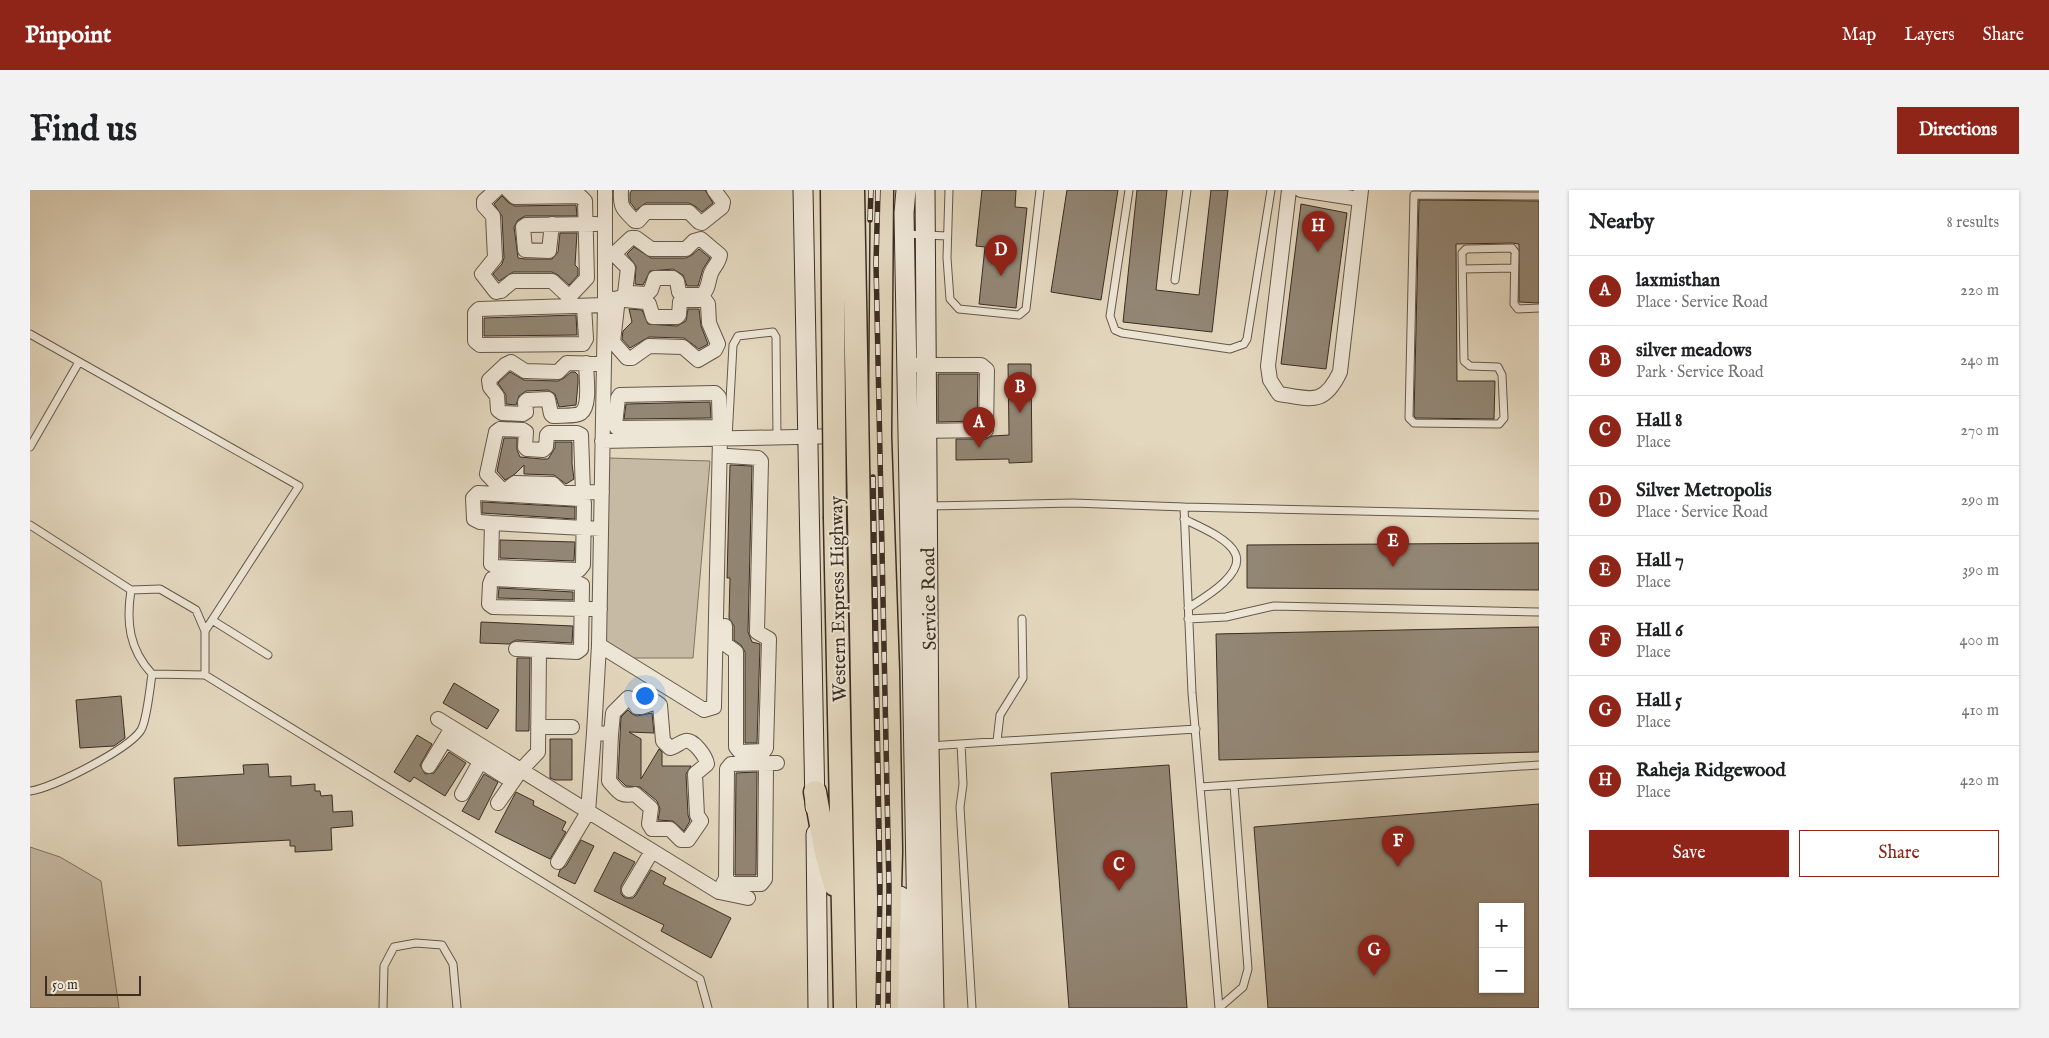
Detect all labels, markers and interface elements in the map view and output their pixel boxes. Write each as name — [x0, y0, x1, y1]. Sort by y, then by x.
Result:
text: Pinpoint — [25, 20, 111, 51]
text: Map — [1842, 24, 1876, 47]
text: Layers — [1904, 24, 1955, 47]
text: Share — [1983, 24, 2024, 47]
button: Directions — [1897, 107, 2019, 154]
text: Find us — [30, 108, 137, 153]
text: Nearby — [1589, 209, 1654, 236]
pin: H — [1302, 211, 1334, 252]
text: 8 results — [1947, 213, 1999, 233]
pin: D — [985, 235, 1017, 276]
text: laxmisthan — [1636, 269, 1720, 293]
text: A — [1600, 281, 1610, 301]
text: 220 m — [1960, 281, 1999, 301]
text: Place · Service Road — [1636, 293, 1768, 313]
text: silver meadows — [1636, 339, 1752, 363]
text: B — [1600, 351, 1610, 371]
text: 240 m — [1960, 351, 1999, 371]
text: Park · Service Road — [1636, 363, 1764, 383]
pin: B — [1004, 372, 1036, 413]
pin: A — [963, 407, 995, 448]
text: Hall 8 — [1636, 409, 1683, 433]
text: C — [1599, 421, 1611, 441]
text: 270 m — [1960, 421, 1999, 441]
text: Place — [1636, 433, 1671, 453]
text: Silver Metropolis — [1636, 479, 1772, 503]
text: D — [1599, 491, 1611, 511]
text: 290 m — [1961, 491, 1999, 511]
street label: Western Express Highway — [825, 495, 853, 702]
text: Place · Service Road — [1636, 503, 1768, 523]
pin: E — [1377, 526, 1409, 567]
street label: Service Road — [917, 546, 943, 651]
text: Hall 7 — [1636, 549, 1684, 573]
text: E — [1599, 561, 1611, 581]
text: 390 m — [1962, 561, 1999, 581]
text: Place — [1636, 573, 1671, 593]
text: Hall 6 — [1636, 619, 1683, 643]
text: F — [1600, 631, 1610, 651]
text: 400 m — [1960, 631, 1999, 651]
text: Place — [1636, 643, 1671, 663]
your location — [632, 683, 658, 709]
text: Hall 5 — [1636, 689, 1682, 713]
text: G — [1599, 701, 1611, 721]
text: 410 m — [1962, 701, 1999, 721]
text: Place — [1636, 713, 1671, 733]
text: Raheja Ridgewood — [1636, 759, 1786, 783]
text: H — [1598, 771, 1612, 791]
text: 420 m — [1960, 771, 1999, 791]
text: Place — [1636, 783, 1671, 803]
pin: F — [1382, 826, 1414, 867]
button: Save — [1589, 830, 1789, 877]
button: Share — [1799, 830, 1999, 877]
pin: C — [1103, 850, 1135, 891]
map controls — [1479, 903, 1524, 993]
button: + — [1479, 903, 1524, 948]
pin: G — [1358, 935, 1390, 976]
button: − — [1479, 948, 1524, 993]
scale bar — [45, 973, 141, 996]
text: 50 m — [52, 976, 78, 994]

